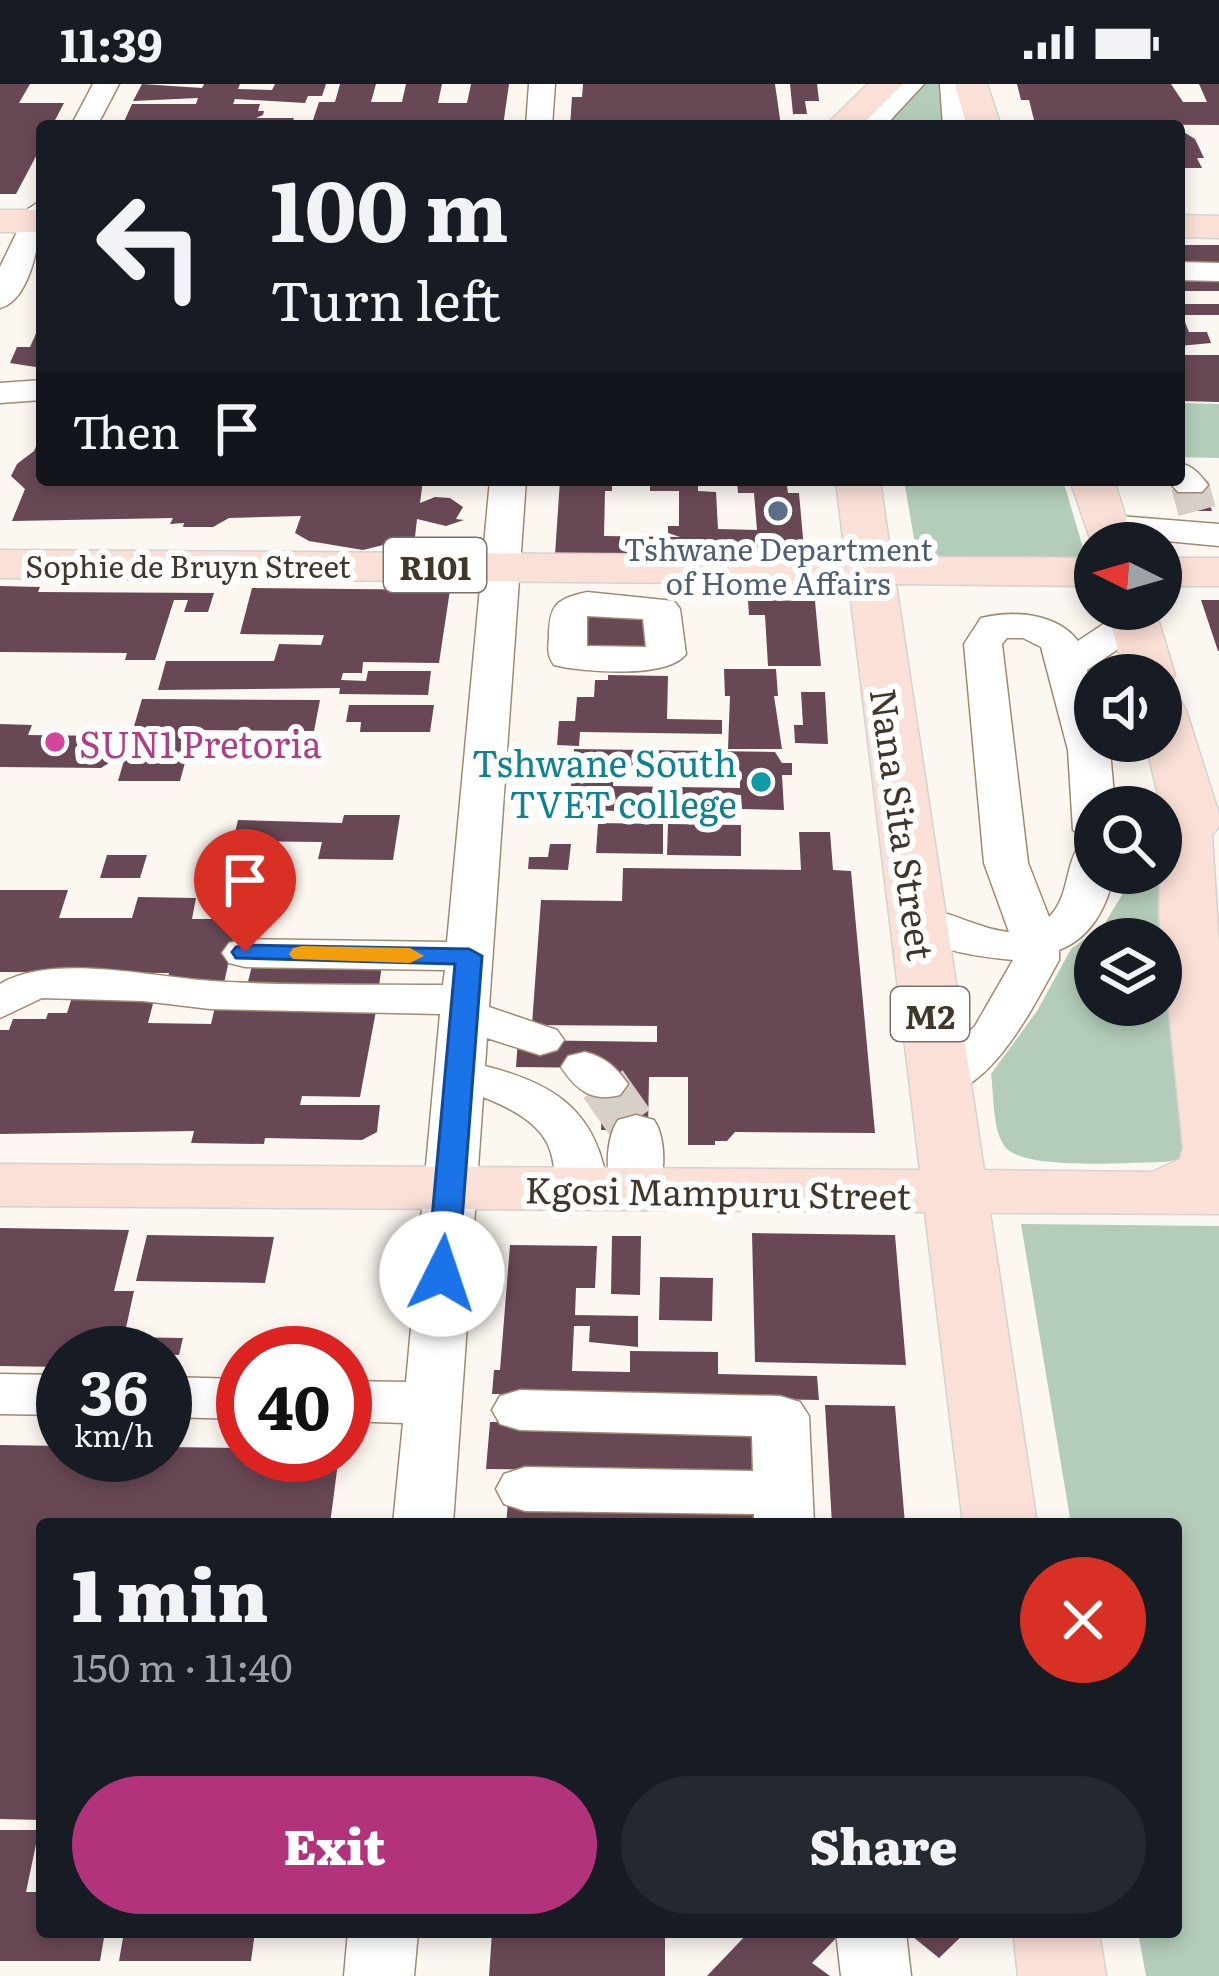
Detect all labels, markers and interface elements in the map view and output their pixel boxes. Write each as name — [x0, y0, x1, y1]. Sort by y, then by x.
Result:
text: 11:39 — [60, 9, 163, 76]
text: 100 m — [270, 143, 509, 268]
icon: left — [72, 168, 228, 324]
text: Turn left — [270, 257, 501, 338]
text: Then — [72, 396, 180, 463]
icon: arrive — [204, 396, 270, 462]
marker: Tshwane Department of Home Affairs — [765, 498, 791, 524]
north arrow — [1074, 522, 1182, 630]
map controls — [1074, 522, 1182, 1026]
place label: Tshwane Department of Home Affairs — [623, 526, 933, 604]
road number: R101 — [384, 538, 486, 592]
street label: Sophie de Bruyn Street — [25, 543, 351, 587]
button: sound — [1074, 654, 1182, 762]
street label: Nana Sita Street — [859, 685, 949, 964]
place label: SUN1 Pretoria — [79, 716, 322, 769]
marker: SUN1 Pretoria — [42, 729, 68, 755]
place label: Tshwane South TVET college — [472, 735, 737, 829]
marker: Tshwane South TVET college — [748, 769, 774, 795]
button: search — [1074, 786, 1182, 894]
pin — [194, 829, 296, 952]
icon: arrive — [212, 847, 278, 913]
button: layers — [1074, 918, 1182, 1026]
road number: M2 — [891, 987, 969, 1041]
street label: Kgosi Mampuru Street — [524, 1161, 912, 1221]
position arrow — [379, 1211, 505, 1337]
speed limit sign: 40 — [216, 1326, 372, 1482]
text: 36 — [80, 1344, 148, 1433]
text: km/h — [74, 1412, 154, 1456]
text: 1 min — [72, 1537, 268, 1644]
button: close — [1020, 1557, 1146, 1683]
text: 150 m · 11:40 — [72, 1636, 292, 1694]
button: Exit — [72, 1776, 597, 1914]
button: Share — [621, 1776, 1146, 1914]

